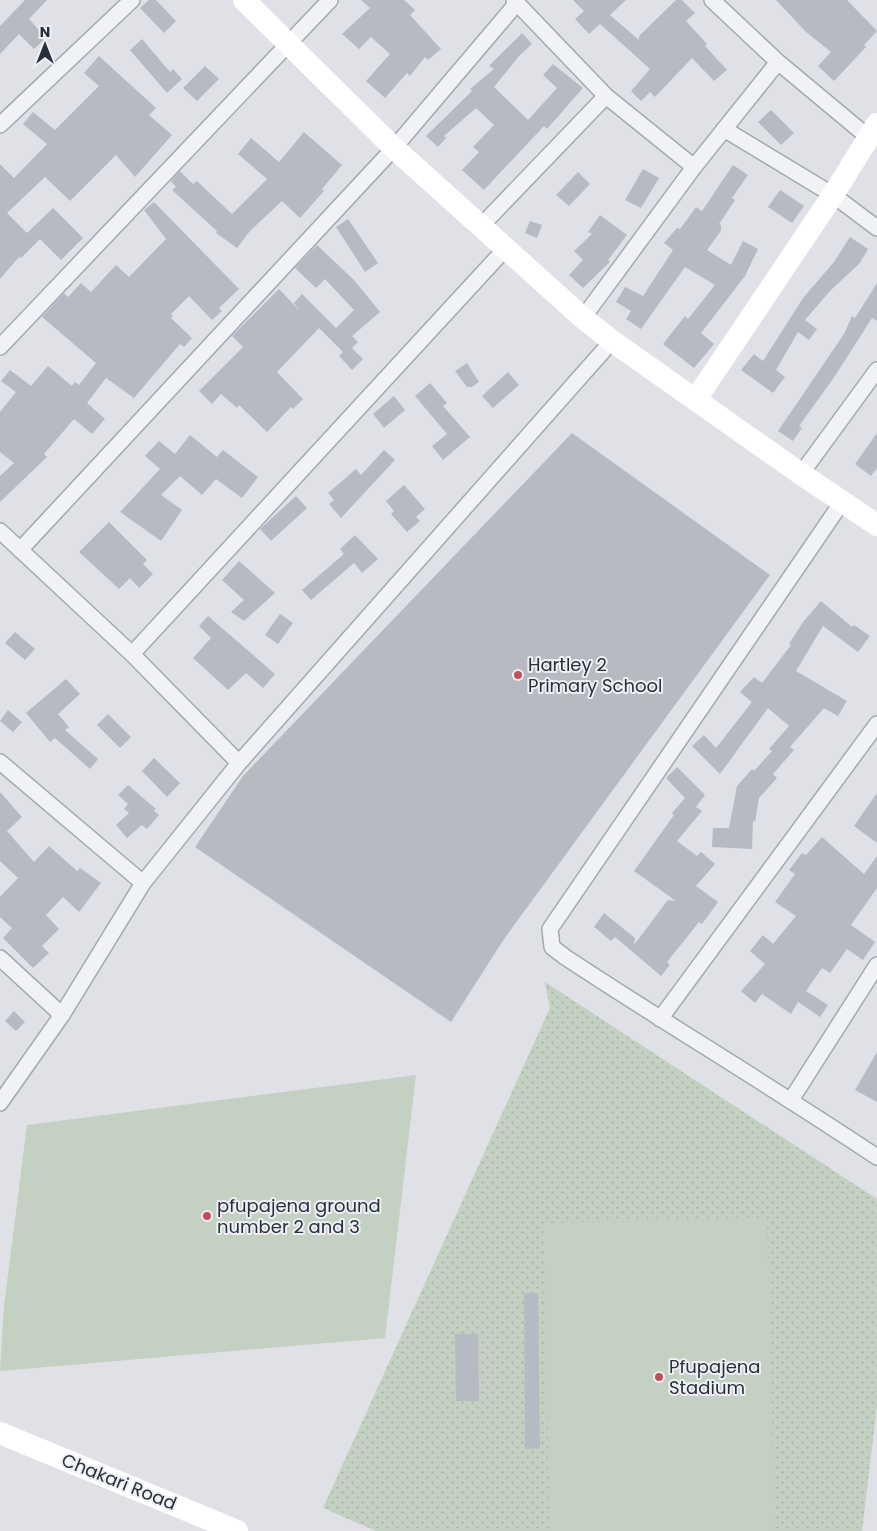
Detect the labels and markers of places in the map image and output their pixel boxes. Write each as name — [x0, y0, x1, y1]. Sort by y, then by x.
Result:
place label: Hartley 2 Primary School — [528, 652, 662, 698]
marker: Hartley 2 Primary School — [512, 669, 524, 681]
place label: pfupajena ground number 2 and 3 — [217, 1193, 381, 1239]
marker: pfupajena ground number 2 and 3 — [201, 1210, 213, 1222]
place label: Pfupajena Stadium — [669, 1354, 761, 1400]
marker: Pfupajena Stadium — [653, 1371, 665, 1383]

